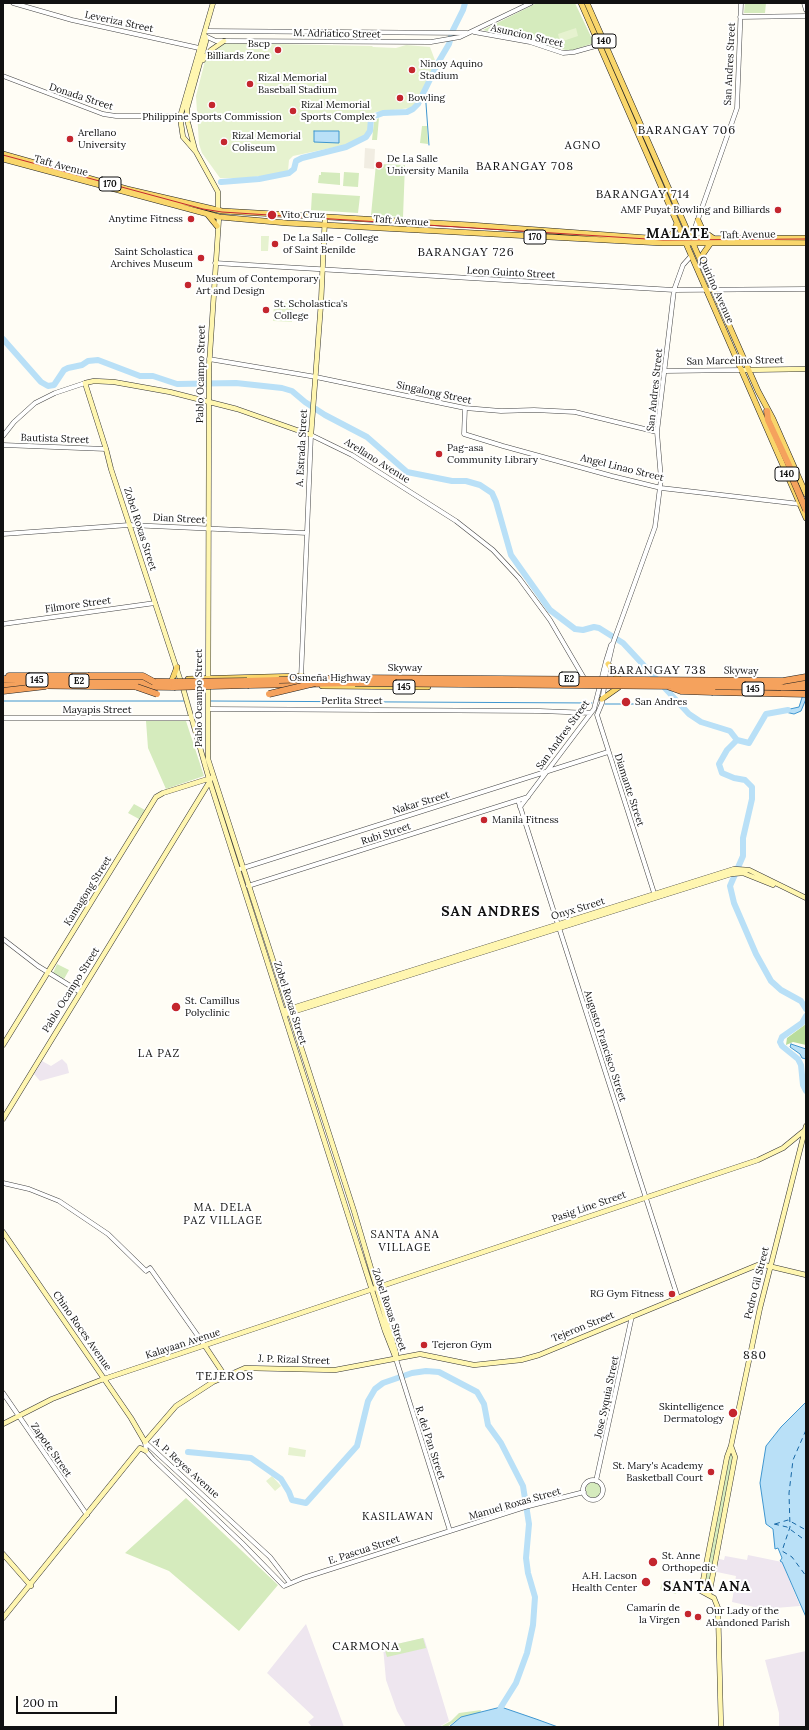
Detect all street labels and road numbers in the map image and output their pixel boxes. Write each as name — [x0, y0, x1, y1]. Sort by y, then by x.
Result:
street label: Leveriza Street — [84, 9, 154, 35]
street label: Asuncion Street — [490, 22, 564, 50]
street label: San Andres Street — [722, 22, 738, 106]
street label: M. Adriatico Street — [293, 27, 381, 41]
road number: 140 — [592, 34, 616, 48]
street label: Donada Street — [47, 81, 115, 113]
street label: Taft Avenue — [33, 153, 89, 179]
road number: 170 — [99, 177, 121, 191]
street label: Taft Avenue — [373, 213, 429, 229]
street label: Taft Avenue — [720, 229, 776, 241]
road number: 170 — [524, 230, 546, 244]
street label: Quirino Avenue — [696, 255, 736, 325]
street label: Leon Guinto Street — [466, 265, 556, 281]
street label: Pablo Ocampo Street — [194, 325, 208, 423]
street label: San Andres Street — [645, 348, 665, 432]
street label: San Marcelino Street — [686, 354, 784, 368]
street label: Singalong Street — [395, 379, 473, 407]
street label: A. Estrada Street — [294, 409, 310, 487]
street label: Bautista Street — [21, 432, 89, 446]
street label: Arellano Avenue — [342, 436, 412, 486]
street label: Angel Linao Street — [579, 452, 665, 484]
road number: 140 — [775, 467, 799, 481]
street label: Zobel Roxas Street — [121, 486, 159, 572]
street label: Dian Street — [152, 512, 206, 526]
street label: Filmore Street — [44, 594, 112, 616]
street label: Pablo Ocampo Street — [193, 649, 205, 747]
street label: Skyway — [388, 662, 422, 674]
street label: Skyway — [724, 665, 758, 677]
street label: Osmeña Highway — [289, 672, 371, 684]
road number: E2 — [559, 672, 579, 686]
road number: 145 — [26, 673, 48, 687]
road number: E2 — [69, 674, 89, 688]
road number: 145 — [393, 680, 415, 694]
road number: 145 — [742, 682, 764, 696]
street label: Perlita Street — [321, 695, 383, 707]
street label: San Andres Street — [534, 698, 592, 772]
street label: Mayapis Street — [62, 704, 132, 716]
street label: Diamante Street — [612, 752, 646, 828]
street label: Nakar Street — [391, 789, 451, 817]
street label: Rubi Street — [359, 820, 413, 848]
street label: Kamagong Street — [62, 854, 114, 928]
street label: Onyx Street — [550, 895, 606, 923]
street label: Pablo Ocampo Street — [40, 945, 102, 1035]
street label: Zobel Roxas Street — [271, 960, 309, 1046]
street label: Augusto Francisco Street — [581, 989, 629, 1103]
street label: Pasig Line Street — [550, 1189, 628, 1225]
street label: Pedro Gil Street — [742, 1246, 772, 1320]
street label: Zobel Roxas Street — [369, 1267, 409, 1353]
street label: Chino Roces Avenue — [50, 1289, 114, 1373]
street label: Tejeron Street — [550, 1309, 616, 1345]
street label: Kalayaan Avenue — [144, 1326, 222, 1362]
street label: J. P. Rizal Street — [258, 1353, 330, 1367]
street label: Jose Syquia Street — [592, 1355, 622, 1439]
street label: R. del Pan Street — [413, 1405, 447, 1481]
street label: Zapote Street — [28, 1421, 74, 1479]
street label: A. P. Reyes Avenue — [150, 1435, 222, 1501]
street label: Manuel Roxas Street — [468, 1485, 562, 1523]
street label: E. Pascua Street — [327, 1533, 401, 1567]

